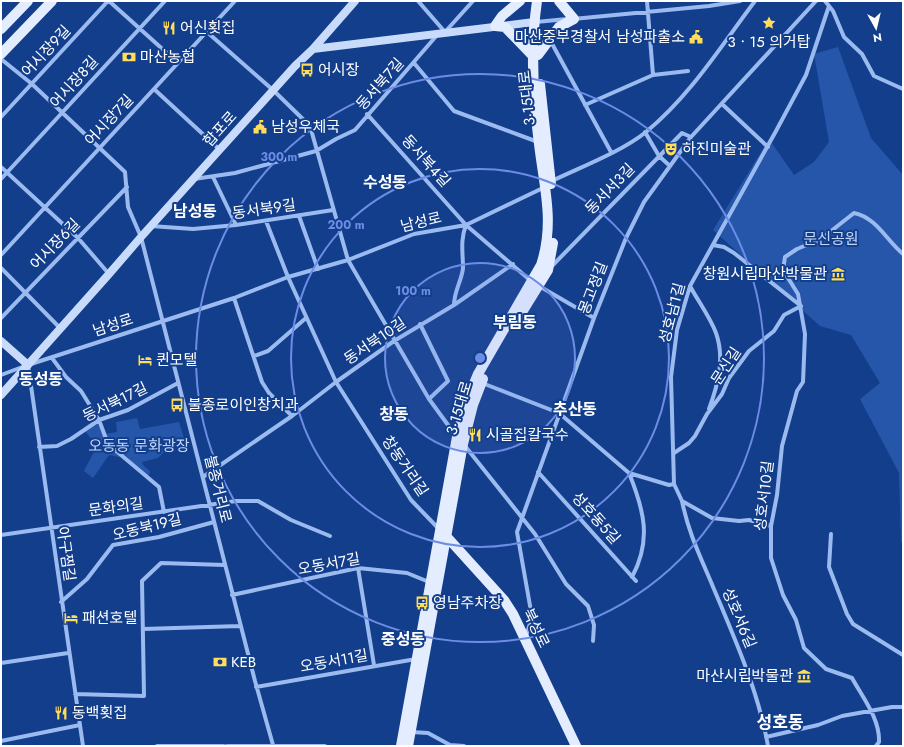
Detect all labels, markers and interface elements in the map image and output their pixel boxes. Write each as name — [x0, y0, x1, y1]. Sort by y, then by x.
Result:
north arrow — [856, 8, 896, 48]
place icon: 3ㆍ15 의거탑 — [761, 15, 777, 31]
place label: 어신횟집 — [180, 17, 235, 39]
street label: 어시장9길 — [16, 20, 76, 82]
restaurant icon: 어신횟집 — [161, 20, 177, 36]
place label: 마산중부경찰서 남성파출소 — [515, 26, 685, 48]
public building icon: 마산중부경찰서 남성파출소 — [688, 29, 704, 45]
text: N — [872, 29, 883, 46]
place label: 3ㆍ15 의거탑 — [727, 31, 811, 53]
place label: 마산농협 — [140, 46, 195, 68]
bank icon: 마산농협 — [121, 49, 137, 65]
street label: 어시장8길 — [45, 51, 103, 113]
street label: 동서북7길 — [351, 53, 409, 115]
place label: 어시장 — [318, 59, 360, 81]
bus stop icon: 어시장 — [299, 62, 315, 78]
street label: 3·15대로 — [513, 69, 541, 127]
street label: 어시장7길 — [79, 89, 139, 151]
street label: 합포로 — [198, 106, 242, 152]
place label: 남성우체국 — [271, 116, 340, 138]
public building icon: 남성우체국 — [252, 119, 268, 135]
street label: 동서북4길 — [396, 130, 456, 192]
place label: 하진미술관 — [682, 138, 751, 160]
theatre icon: 하진미술관 — [663, 141, 679, 157]
text: 300 m — [261, 148, 298, 166]
street label: 동서서3길 — [580, 159, 640, 219]
district label: 수성동 — [363, 171, 407, 194]
street label: 동서북9길 — [231, 194, 297, 224]
district label: 남성동 — [173, 200, 217, 223]
street label: 남성로 — [398, 206, 444, 238]
street label: 어시장6길 — [25, 213, 85, 275]
text: 200 m — [327, 216, 365, 234]
park label: 문신공원 — [803, 228, 859, 250]
street label: 몽고정길 — [573, 258, 613, 318]
place label: 창원시립마산박물관 — [703, 263, 827, 285]
museum icon: 창원시립마산박물관 — [830, 266, 846, 282]
street label: 성호남1길 — [653, 280, 691, 346]
text: 100 m — [395, 282, 431, 300]
street label: 남성로 — [90, 308, 136, 342]
district label: 부림동 — [493, 311, 537, 334]
street label: 동서북10길 — [339, 312, 411, 370]
street label: 문신길 — [705, 343, 747, 389]
place label: 퀸모텔 — [156, 349, 197, 371]
centre of rings — [473, 351, 487, 365]
hotel icon: 퀸모텔 — [137, 352, 153, 368]
district label: 동성동 — [19, 368, 63, 391]
street label: 동서북17길 — [79, 377, 151, 427]
street label: 3·15대로 — [440, 378, 478, 438]
place label: 불종로이인창치과 — [188, 394, 299, 416]
bus stop icon: 불종로이인창치과 — [169, 397, 185, 413]
district label: 추산동 — [553, 398, 597, 421]
district label: 창동 — [379, 403, 409, 426]
place label: 시골집칼국수 — [486, 424, 569, 446]
restaurant icon: 시골집칼국수 — [467, 427, 483, 443]
street label: 창동거리길 — [377, 431, 433, 501]
park label: 오동동 문화광장 — [88, 435, 190, 457]
street label: 불종거리로 — [199, 453, 237, 525]
street label: 성호서10길 — [749, 459, 779, 533]
street label: 성호동5길 — [567, 487, 625, 549]
street label: 문화의길 — [87, 492, 145, 522]
street label: 오동북19길 — [110, 508, 184, 546]
street label: 아구찜길 — [51, 525, 81, 583]
street label: 오동서7길 — [296, 548, 362, 580]
street label: 성호서6길 — [716, 584, 762, 652]
place label: 영남주차장 — [433, 592, 502, 614]
bus stop icon: 영남주차장 — [414, 595, 430, 611]
street label: 북성로 — [517, 605, 555, 651]
place label: 패션호텔 — [82, 607, 137, 629]
hotel icon: 패션호텔 — [63, 610, 79, 626]
district label: 중성동 — [381, 628, 425, 651]
street label: 오동서11길 — [298, 644, 370, 678]
place label: KEB — [231, 651, 256, 673]
bank icon: KEB — [212, 654, 228, 670]
place label: 마산시립박물관 — [696, 665, 793, 687]
museum icon: 마산시립박물관 — [796, 668, 812, 684]
place label: 동백횟집 — [72, 702, 127, 724]
restaurant icon: 동백횟집 — [53, 705, 69, 721]
district label: 성호동 — [757, 710, 804, 734]

